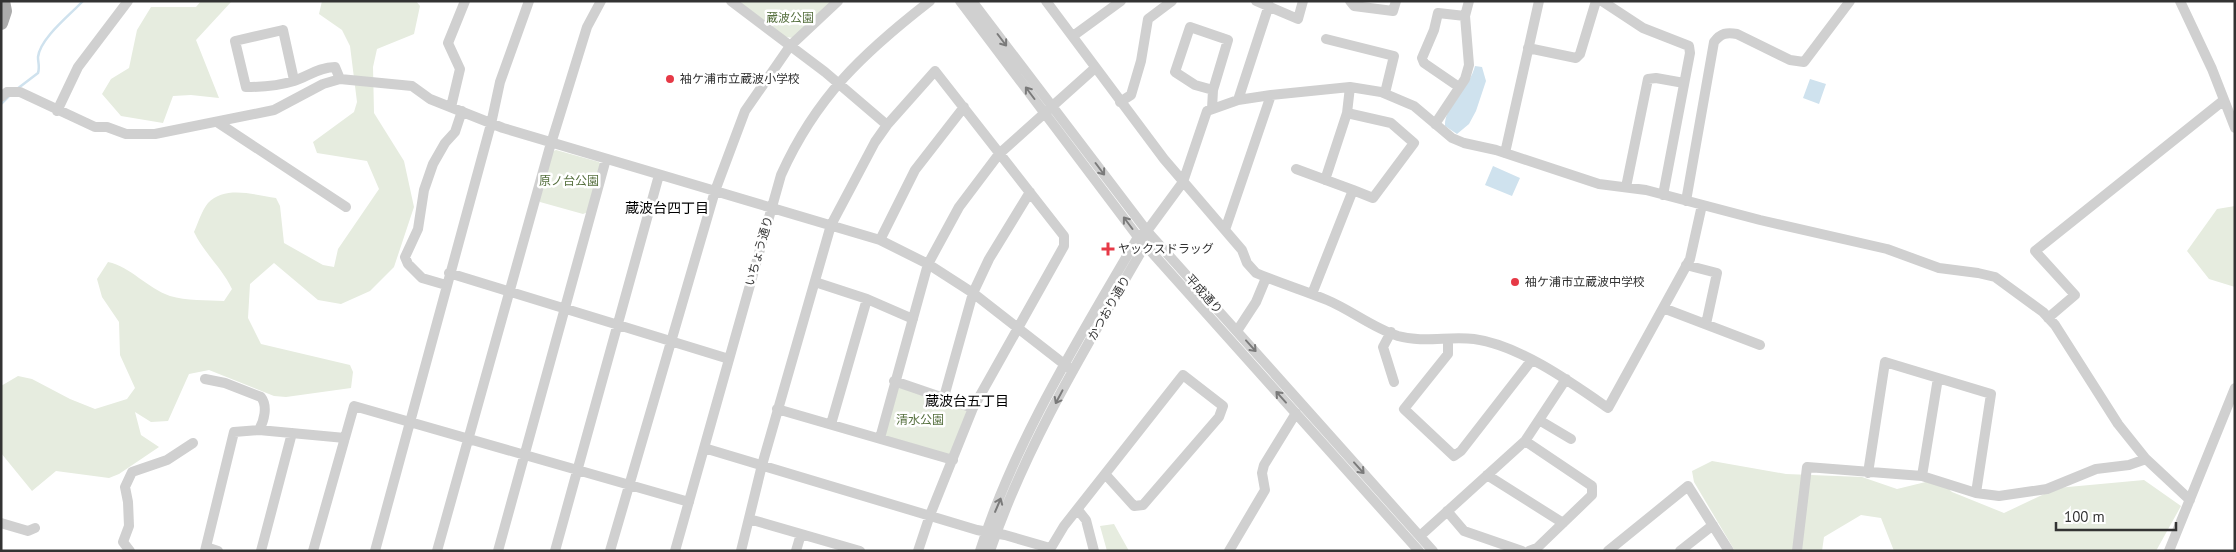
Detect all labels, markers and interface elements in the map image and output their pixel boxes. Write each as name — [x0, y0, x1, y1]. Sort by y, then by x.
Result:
park label: 蔵波公園 — [766, 10, 814, 25]
one-way arrow — [996, 33, 1007, 46]
place label: 袖ケ浦市立蔵波小学校 — [680, 71, 800, 86]
marker: 袖ケ浦市立蔵波小学校 — [664, 73, 676, 85]
one-way arrow — [1024, 87, 1035, 100]
one-way arrow — [1095, 162, 1105, 176]
park label: 原ノ台公園 — [539, 173, 599, 188]
district label: 蔵波台四丁目 — [625, 199, 709, 217]
street label: いちょう通り — [741, 214, 776, 288]
one-way arrow — [1122, 217, 1133, 230]
place label: ヤックスドラッグ — [1118, 241, 1214, 256]
marker: ヤックスドラッグ — [1102, 243, 1114, 255]
street label: 平成通り — [1183, 271, 1226, 317]
street label: かつおり通り — [1084, 273, 1133, 343]
place label: 袖ケ浦市立蔵波中学校 — [1525, 274, 1645, 289]
marker: 袖ケ浦市立蔵波中学校 — [1509, 276, 1521, 288]
one-way arrow — [1245, 340, 1256, 353]
one-way arrow — [1054, 389, 1064, 404]
one-way arrow — [1276, 391, 1287, 404]
district label: 蔵波台五丁目 — [925, 392, 1009, 410]
park label: 清水公園 — [896, 412, 944, 427]
one-way arrow — [1353, 461, 1365, 474]
one-way arrow — [993, 498, 1003, 513]
scale bar — [2056, 500, 2176, 532]
text: 100 m — [2064, 507, 2105, 526]

